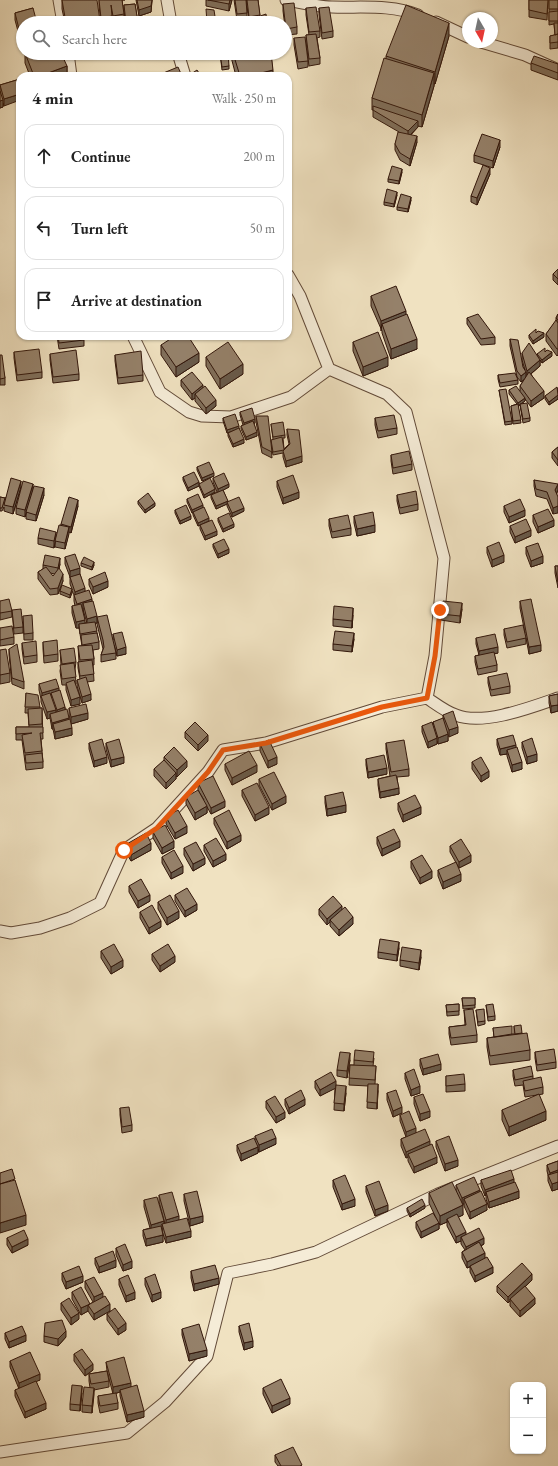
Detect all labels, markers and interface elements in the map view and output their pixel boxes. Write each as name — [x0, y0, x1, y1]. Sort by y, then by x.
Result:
north arrow — [462, 12, 498, 48]
search box — [16, 16, 292, 60]
icon: search — [30, 27, 52, 49]
text: Search here — [62, 29, 127, 48]
text: 4 min — [32, 87, 73, 109]
text: Walk · 250 m — [212, 90, 276, 107]
icon: ahead — [33, 145, 55, 167]
text: Continue — [71, 147, 131, 166]
text: 200 m — [244, 148, 275, 165]
icon: left — [33, 217, 55, 239]
text: Turn left — [71, 219, 128, 238]
text: 50 m — [250, 220, 275, 237]
icon: arrive — [33, 289, 55, 311]
text: Arrive at destination — [71, 291, 202, 310]
route end — [431, 601, 449, 619]
route start — [115, 841, 133, 859]
map controls — [510, 1382, 546, 1454]
button: + — [510, 1382, 546, 1418]
button: − — [510, 1418, 546, 1454]

